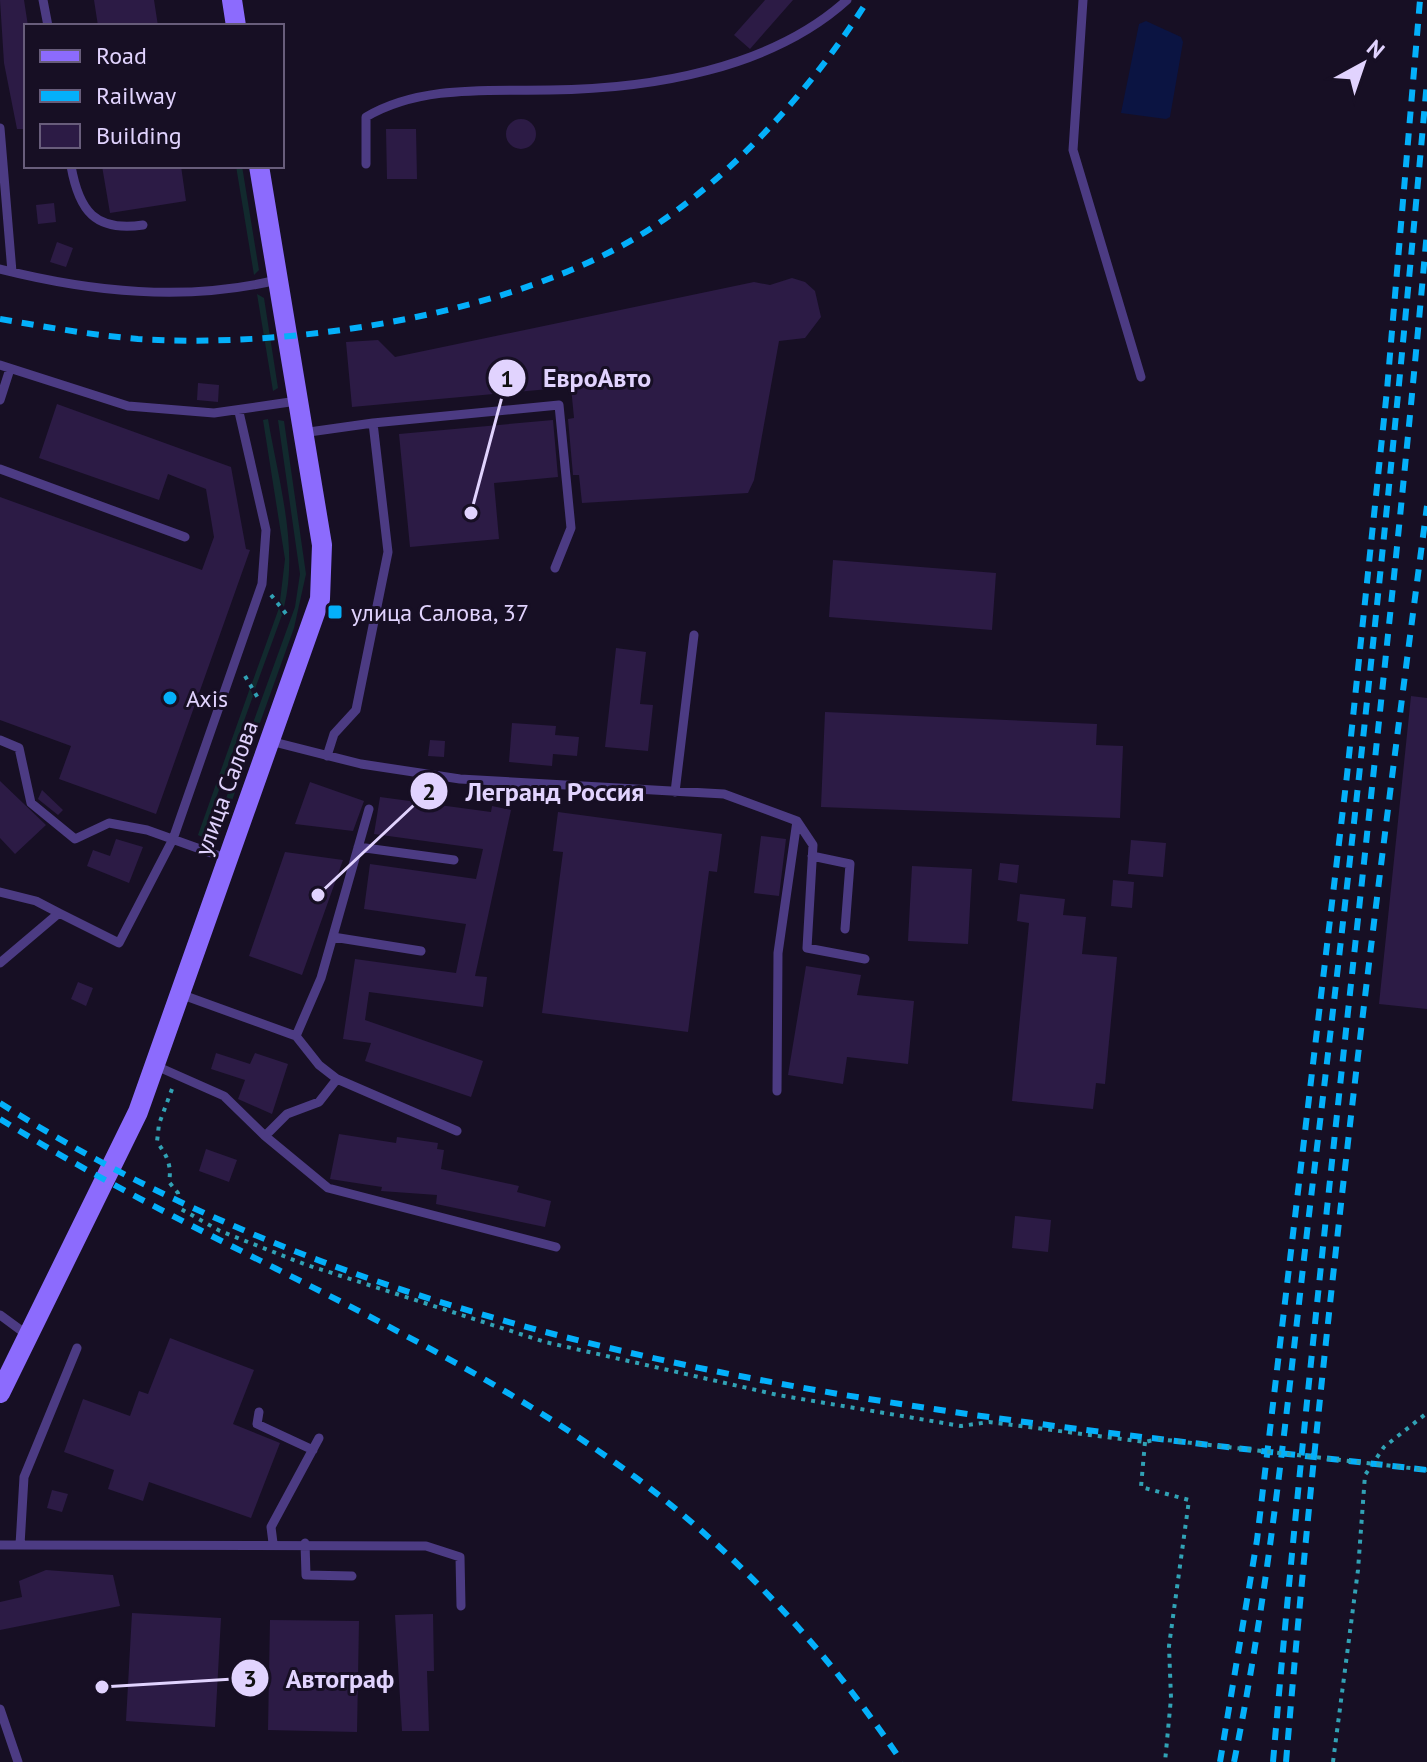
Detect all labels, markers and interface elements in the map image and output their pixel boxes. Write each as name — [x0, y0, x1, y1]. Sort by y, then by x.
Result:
legend — [24, 24, 284, 168]
north arrow — [1323, 24, 1403, 104]
text: N — [1361, 33, 1390, 64]
text: Road — [96, 40, 147, 71]
text: Railway — [96, 80, 176, 111]
text: Building — [96, 120, 182, 151]
callout: ЕвроАвто — [487, 353, 667, 403]
text: ЕвроАвто — [543, 361, 651, 394]
text: 1 — [500, 363, 514, 394]
place label: улица Салова, 37 — [351, 597, 529, 628]
marker: улица Салова, 37 — [326, 603, 344, 621]
place label: Axis — [186, 683, 228, 714]
marker: Axis — [161, 689, 179, 707]
street label: улица Салова — [187, 716, 265, 860]
callout: Легранд Россия — [409, 766, 660, 816]
text: Легранд Россия — [465, 775, 644, 808]
text: 2 — [422, 776, 436, 807]
callout: Автограф — [230, 1653, 410, 1703]
text: Автограф — [286, 1662, 394, 1695]
text: 3 — [243, 1663, 257, 1694]

